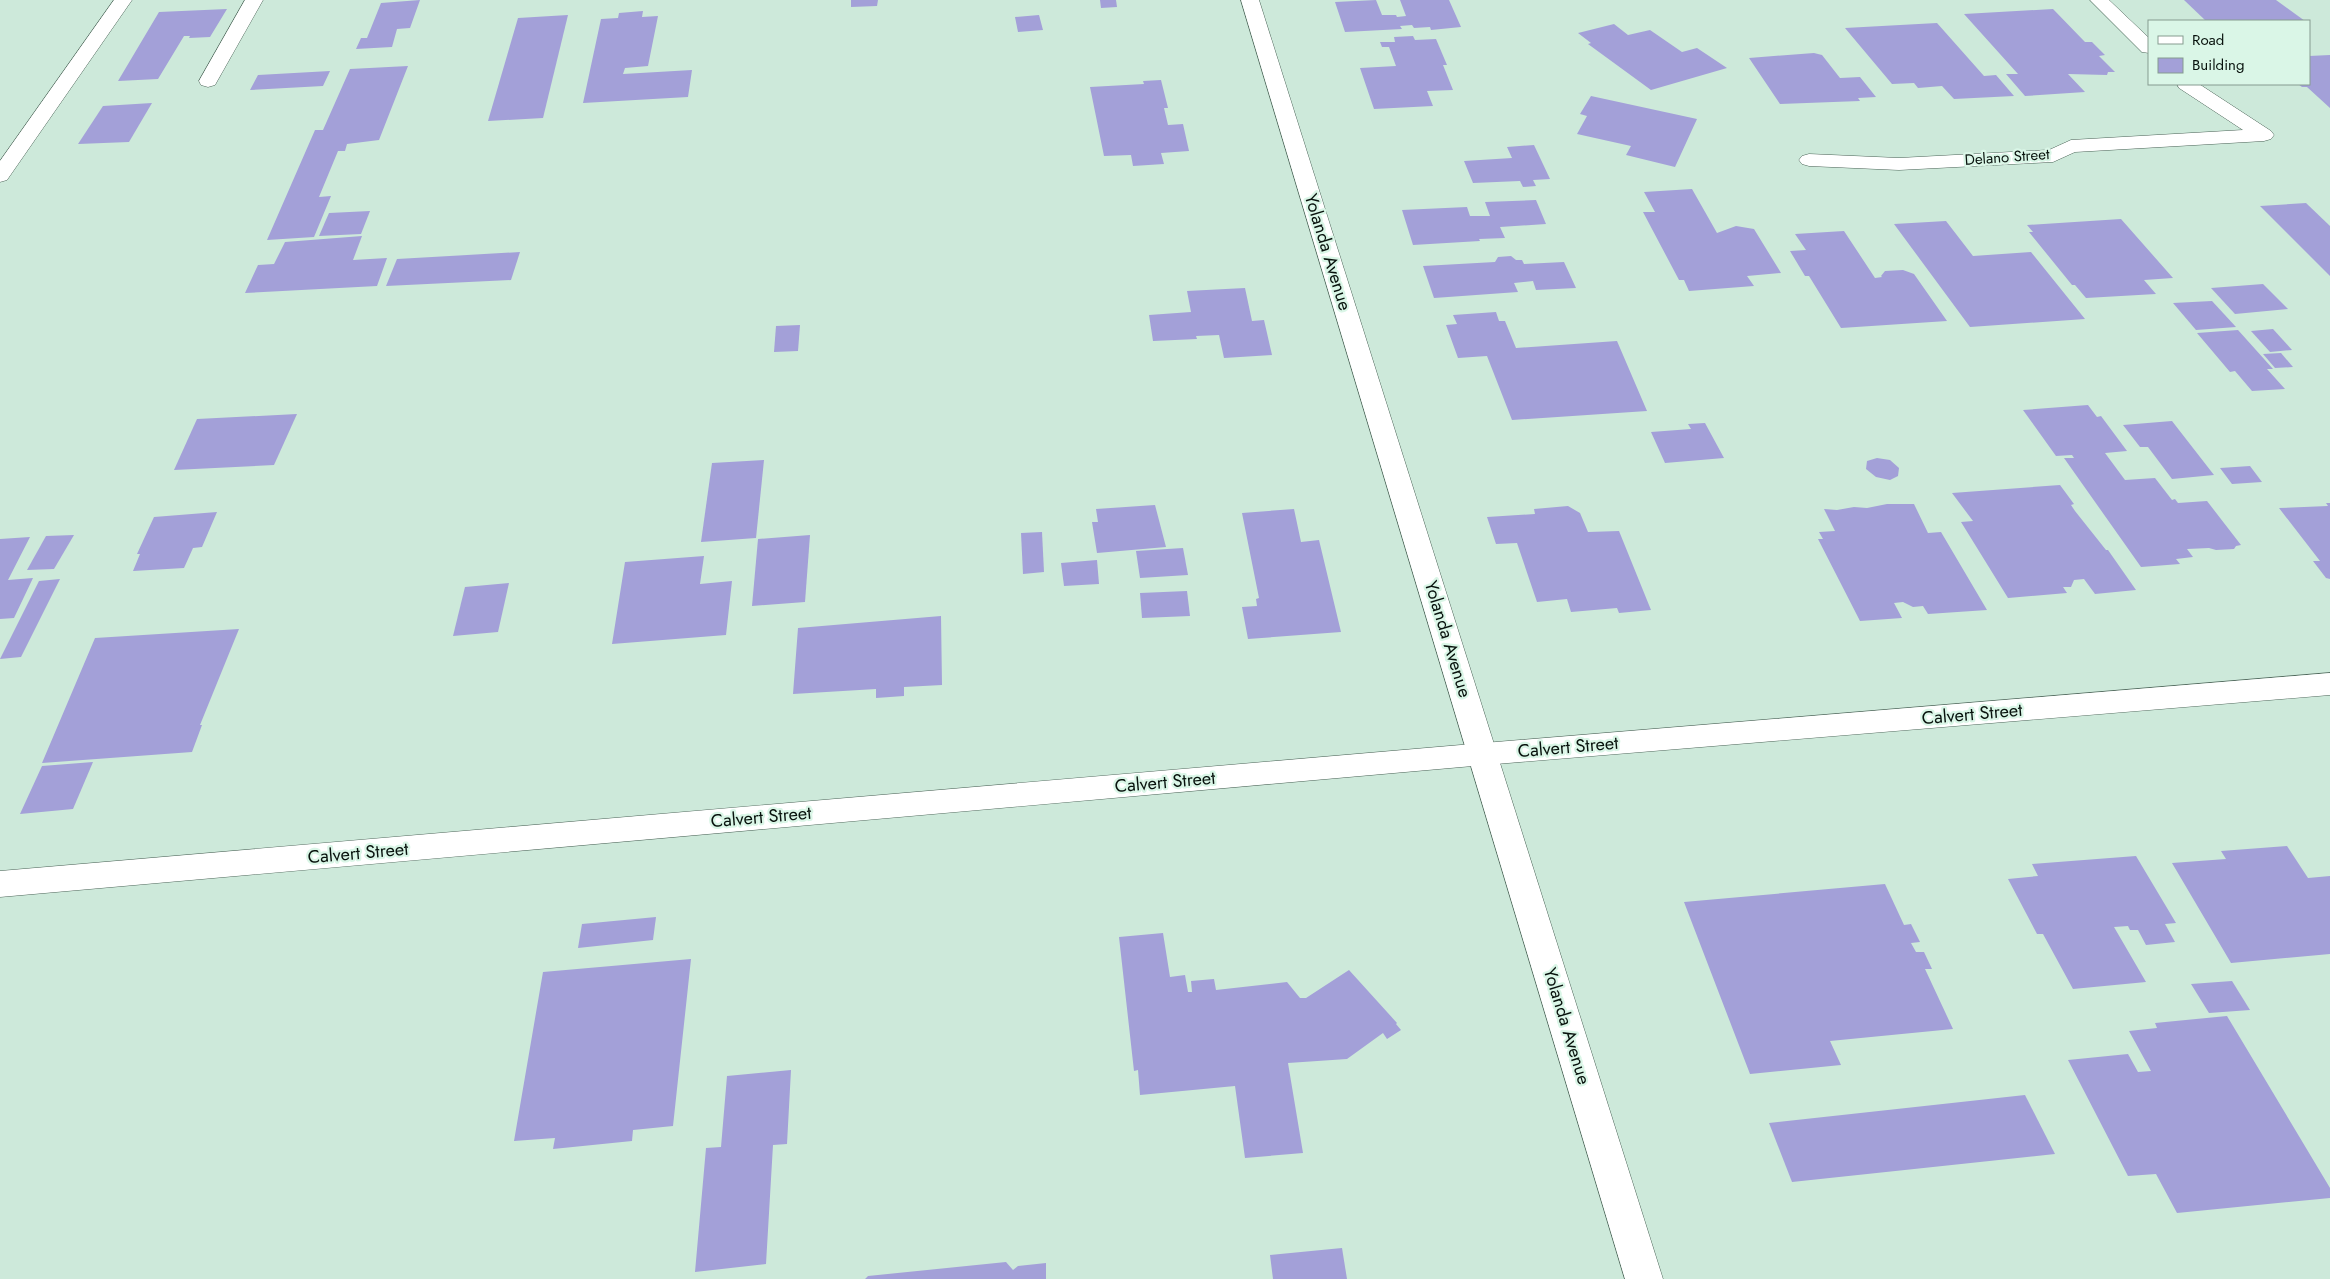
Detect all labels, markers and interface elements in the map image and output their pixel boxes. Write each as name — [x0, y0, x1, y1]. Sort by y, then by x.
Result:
legend — [2148, 20, 2310, 85]
text: Road — [2192, 29, 2224, 51]
text: Building — [2192, 54, 2244, 76]
street label: Delano Street — [1964, 143, 2051, 171]
street label: Yolanda Avenue — [1298, 190, 1358, 314]
street label: Yolanda Avenue — [1418, 577, 1478, 701]
street label: Calvert Street — [1921, 697, 2024, 731]
street label: Calvert Street — [1517, 730, 1620, 764]
street label: Calvert Street — [1114, 765, 1217, 799]
street label: Calvert Street — [710, 800, 813, 834]
street label: Calvert Street — [307, 836, 410, 870]
street label: Yolanda Avenue — [1537, 964, 1597, 1088]

